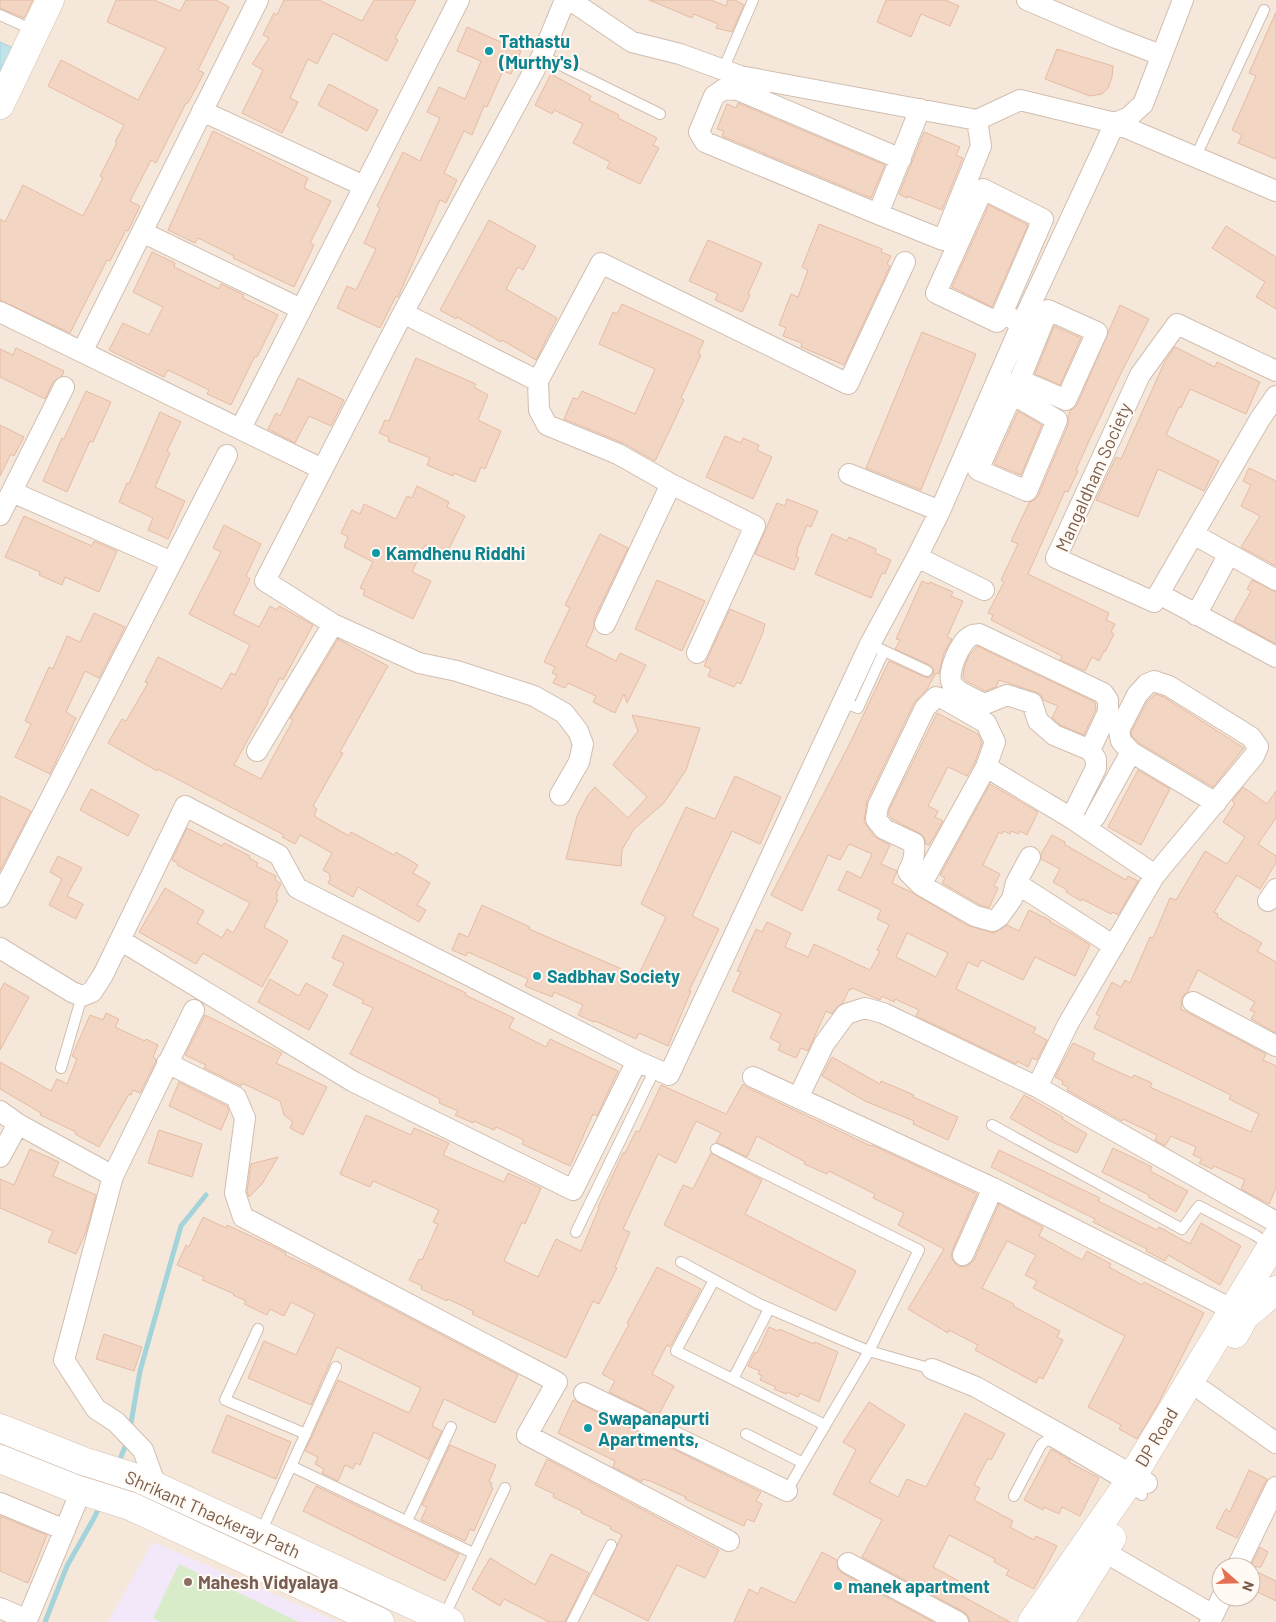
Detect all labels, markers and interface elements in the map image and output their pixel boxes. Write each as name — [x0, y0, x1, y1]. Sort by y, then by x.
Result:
place label: Tathastu (Murthy's) — [498, 30, 579, 73]
marker: Tathastu (Murthy's) — [483, 45, 495, 57]
street label: Mangaldham Society — [1050, 399, 1136, 555]
place label: Kamdhenu Riddhi — [386, 542, 525, 564]
marker: Kamdhenu Riddhi — [370, 547, 382, 559]
place label: Sadbhav Society — [547, 965, 680, 987]
marker: Sadbhav Society — [531, 970, 543, 982]
street label: DP Road — [1130, 1403, 1182, 1471]
place label: Swapanapurti Apartments, — [598, 1407, 709, 1450]
marker: Swapanapurti Apartments, — [582, 1422, 594, 1434]
street label: Shrikant Thackeray Path — [122, 1465, 304, 1563]
north arrow — [1211, 1557, 1261, 1607]
place label: Mahesh Vidyalaya — [198, 1571, 338, 1593]
place label: manek apartment — [848, 1575, 990, 1597]
marker: Mahesh Vidyalaya — [182, 1576, 194, 1588]
text: N — [1239, 1579, 1258, 1594]
marker: manek apartment — [832, 1580, 844, 1592]

